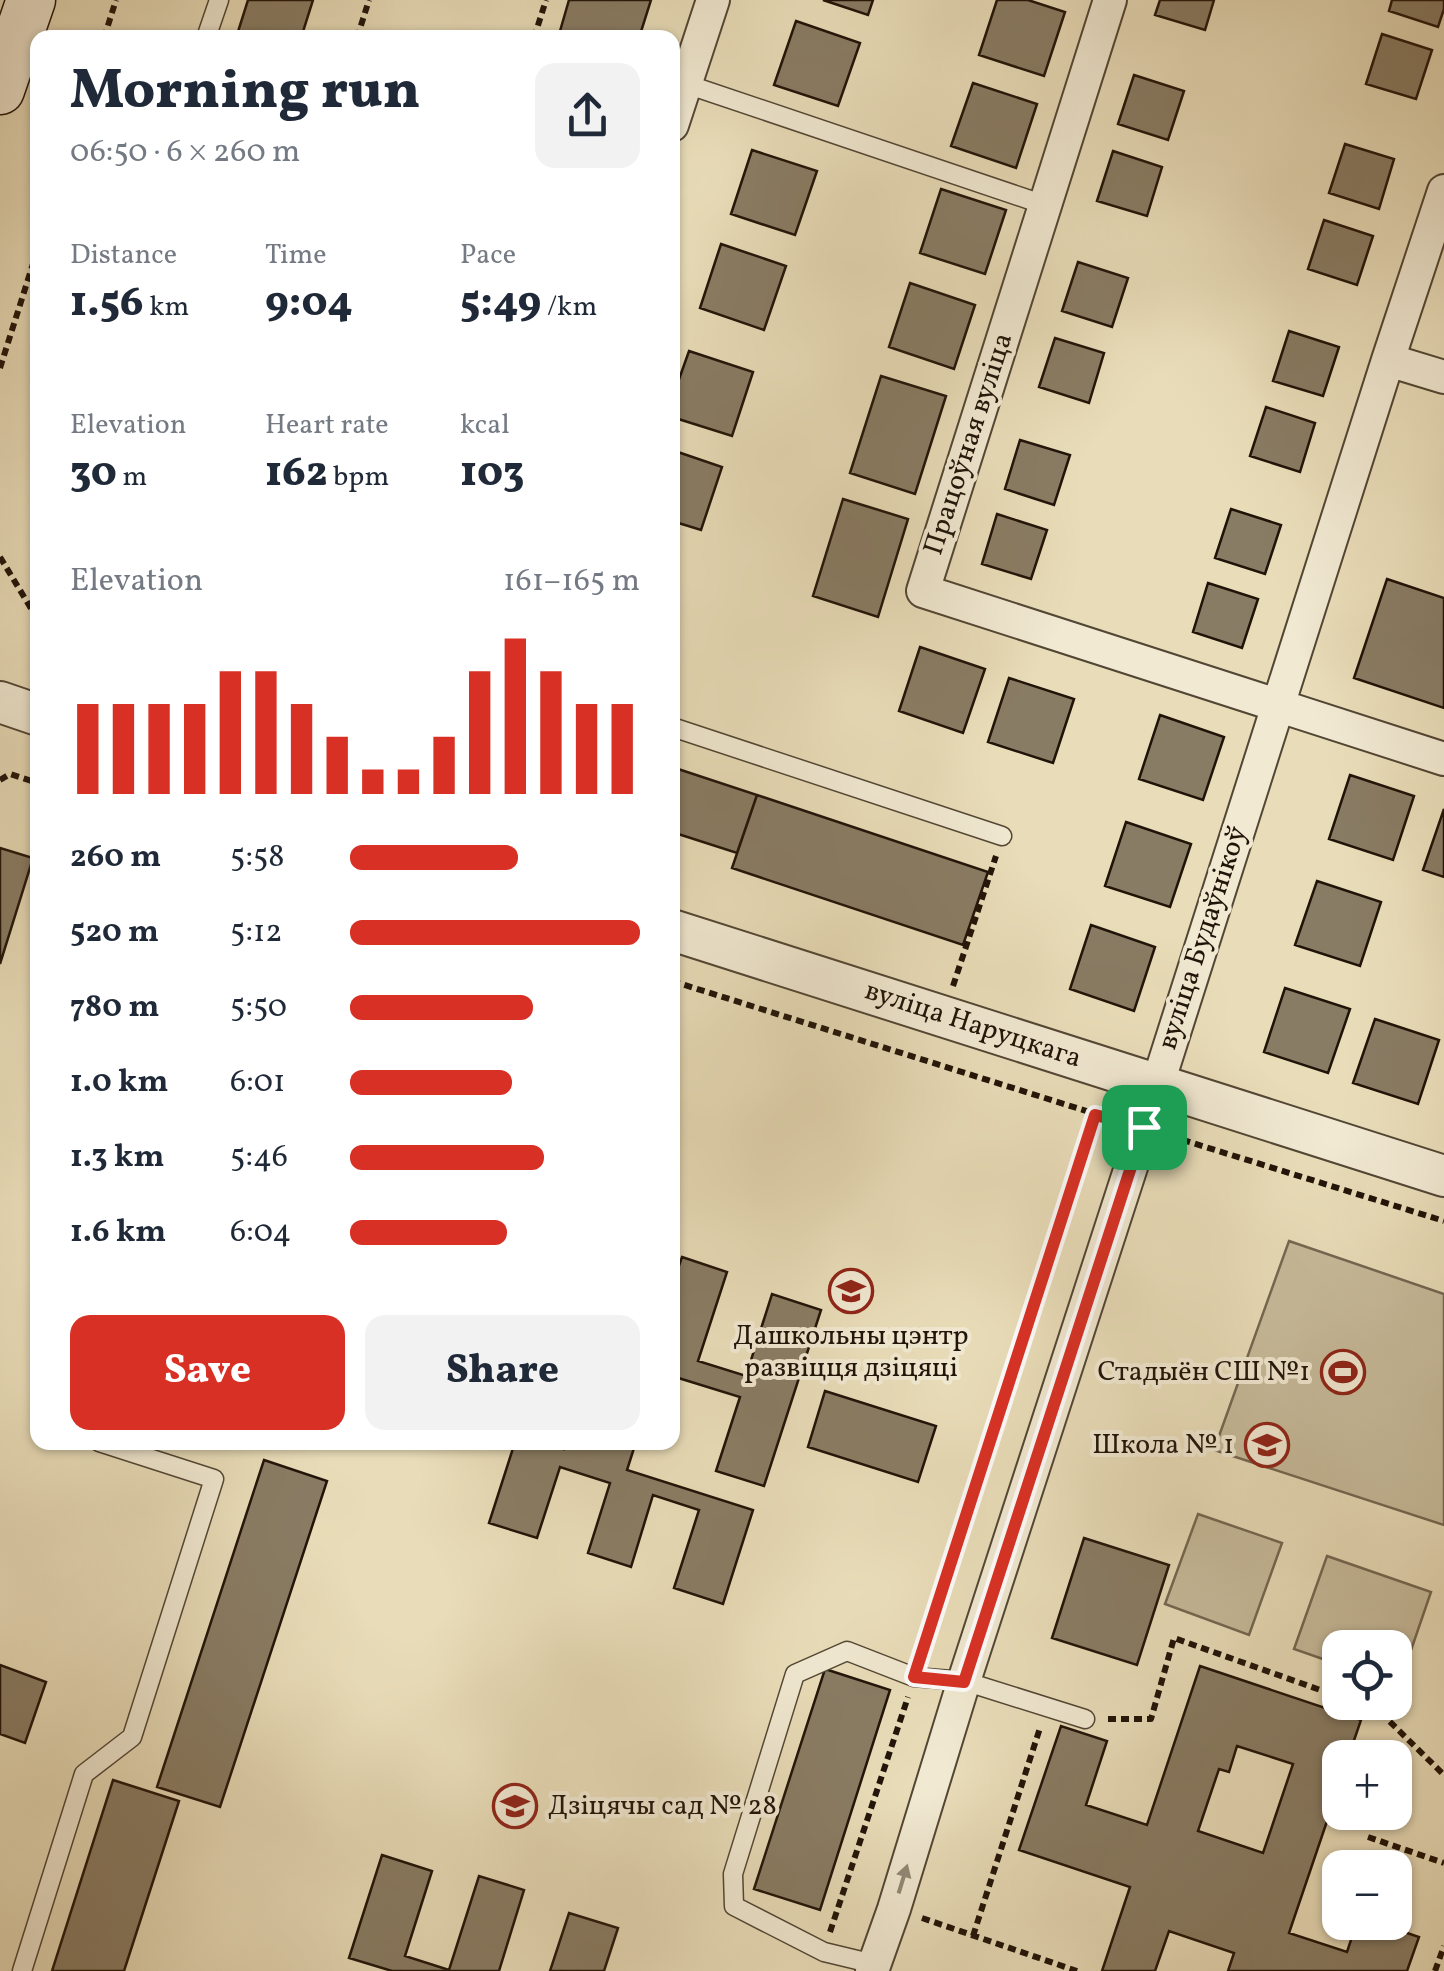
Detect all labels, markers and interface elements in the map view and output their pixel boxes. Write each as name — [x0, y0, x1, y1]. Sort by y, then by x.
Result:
text: Morning run — [70, 55, 420, 131]
button: share — [535, 63, 640, 168]
text: 06:50 · 6 × 260 m — [70, 131, 300, 175]
text: Distance — [70, 236, 177, 275]
text: Time — [265, 236, 326, 275]
text: Pace — [460, 236, 516, 275]
text: 1.56 — [70, 275, 144, 334]
text: 9:04 — [265, 275, 353, 334]
text: 5:49 — [460, 275, 541, 334]
text: km — [144, 288, 189, 327]
text: /km — [541, 288, 597, 327]
street label: Працоўная вуліца — [915, 328, 1023, 560]
text: Elevation — [70, 406, 186, 445]
text: Heart rate — [265, 406, 389, 445]
text: kcal — [460, 406, 510, 445]
text: 30 — [70, 445, 117, 504]
text: 162 — [265, 445, 327, 504]
text: 103 — [460, 445, 524, 504]
text: m — [117, 458, 147, 497]
text: bpm — [327, 458, 389, 497]
text: Elevation — [70, 560, 203, 604]
text: 161–165 m — [503, 560, 640, 604]
street label: вуліца Будаўнікоў — [1148, 821, 1258, 1055]
text: 260 m — [70, 836, 161, 880]
text: 5:58 — [230, 836, 285, 880]
text: 520 m — [70, 911, 159, 955]
text: 5:12 — [230, 911, 283, 955]
street label: вуліца Наруцкага — [860, 972, 1086, 1078]
text: 780 m — [70, 986, 159, 1030]
text: 5:50 — [230, 986, 287, 1030]
text: 1.0 km — [70, 1061, 168, 1105]
text: 6:01 — [230, 1061, 285, 1105]
pin — [1102, 1085, 1187, 1170]
icon: arrive — [1117, 1100, 1172, 1155]
text: 1.3 km — [70, 1136, 164, 1180]
text: 5:46 — [230, 1136, 288, 1180]
text: 1.6 km — [70, 1211, 166, 1255]
text: 6:04 — [230, 1211, 291, 1255]
school or university icon: Дашкольны цэнтр развіцця дзіцяці — [828, 1268, 874, 1314]
button: Save — [70, 1315, 345, 1430]
button: Share — [365, 1315, 640, 1430]
place label: Дашкольны цэнтр развіцця дзіцяці — [733, 1317, 969, 1388]
sports icon: Стадыён СШ №1 — [1320, 1349, 1366, 1395]
place label: Стадыён СШ №1 — [1097, 1353, 1310, 1392]
school or university icon: Школа № 1 — [1244, 1422, 1290, 1468]
place label: Школа № 1 — [1092, 1426, 1234, 1465]
map controls — [1322, 1630, 1412, 1940]
button: locate — [1322, 1630, 1412, 1720]
button: + — [1322, 1740, 1412, 1830]
school or university icon: Дзіцячы сад № 28 — [492, 1783, 538, 1829]
place label: Дзіцячы сад № 28 — [548, 1787, 777, 1826]
button: − — [1322, 1850, 1412, 1940]
one-way arrow — [896, 1863, 911, 1893]

